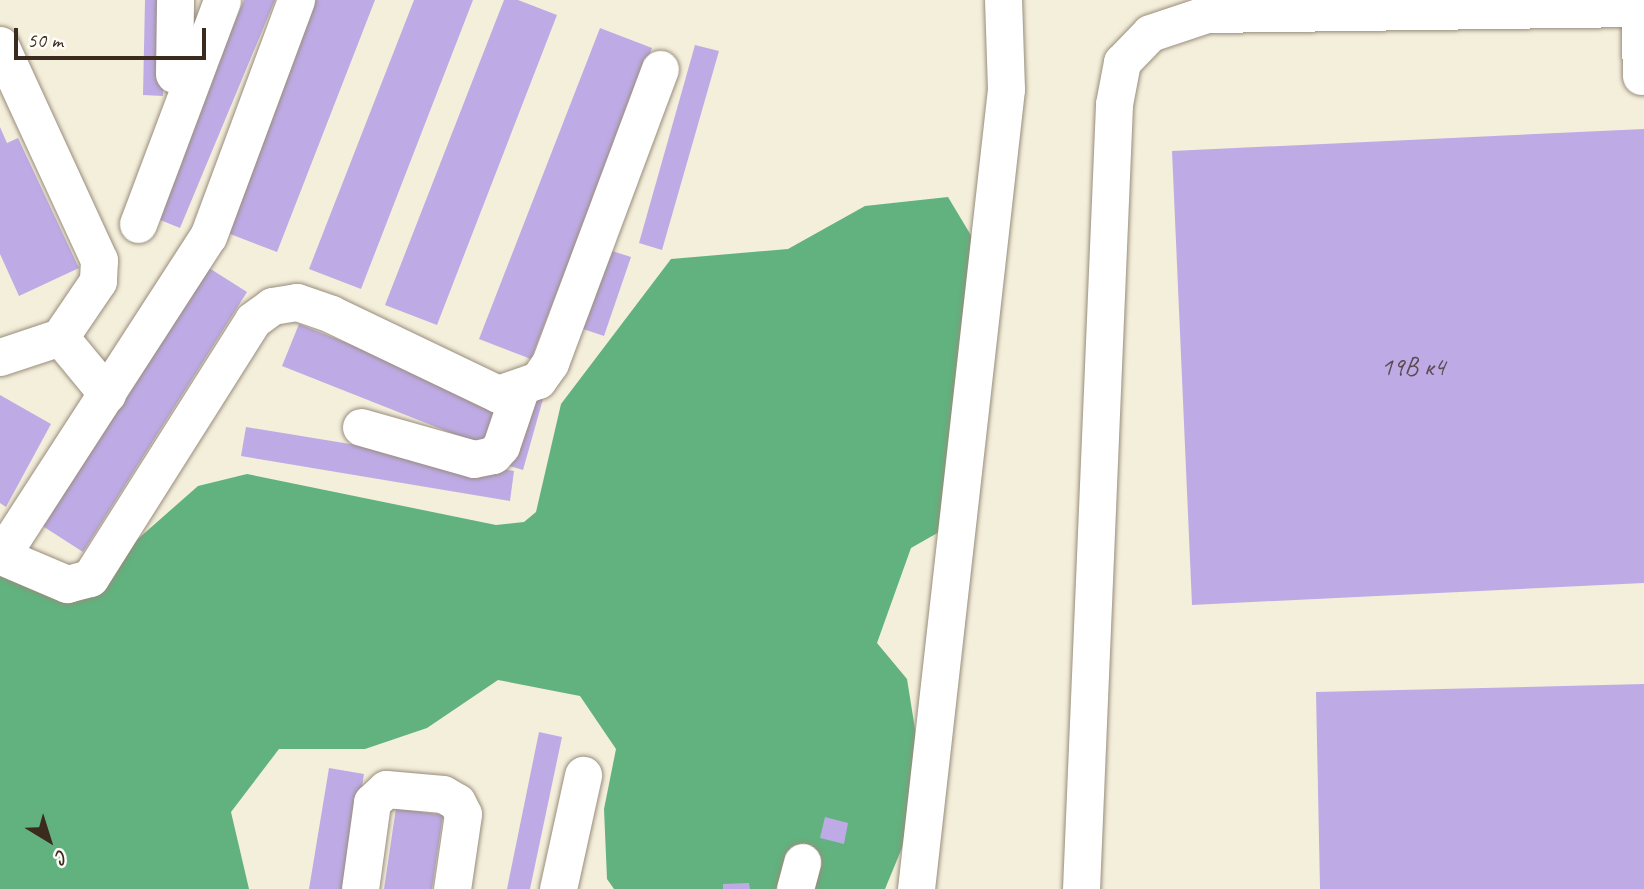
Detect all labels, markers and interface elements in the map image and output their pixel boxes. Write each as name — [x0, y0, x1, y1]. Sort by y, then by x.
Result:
scale bar — [18, 14, 210, 58]
text: 50 m — [27, 27, 63, 53]
house number: 19В к4 — [1381, 351, 1445, 383]
north arrow — [14, 805, 84, 875]
text: С — [51, 844, 73, 869]

